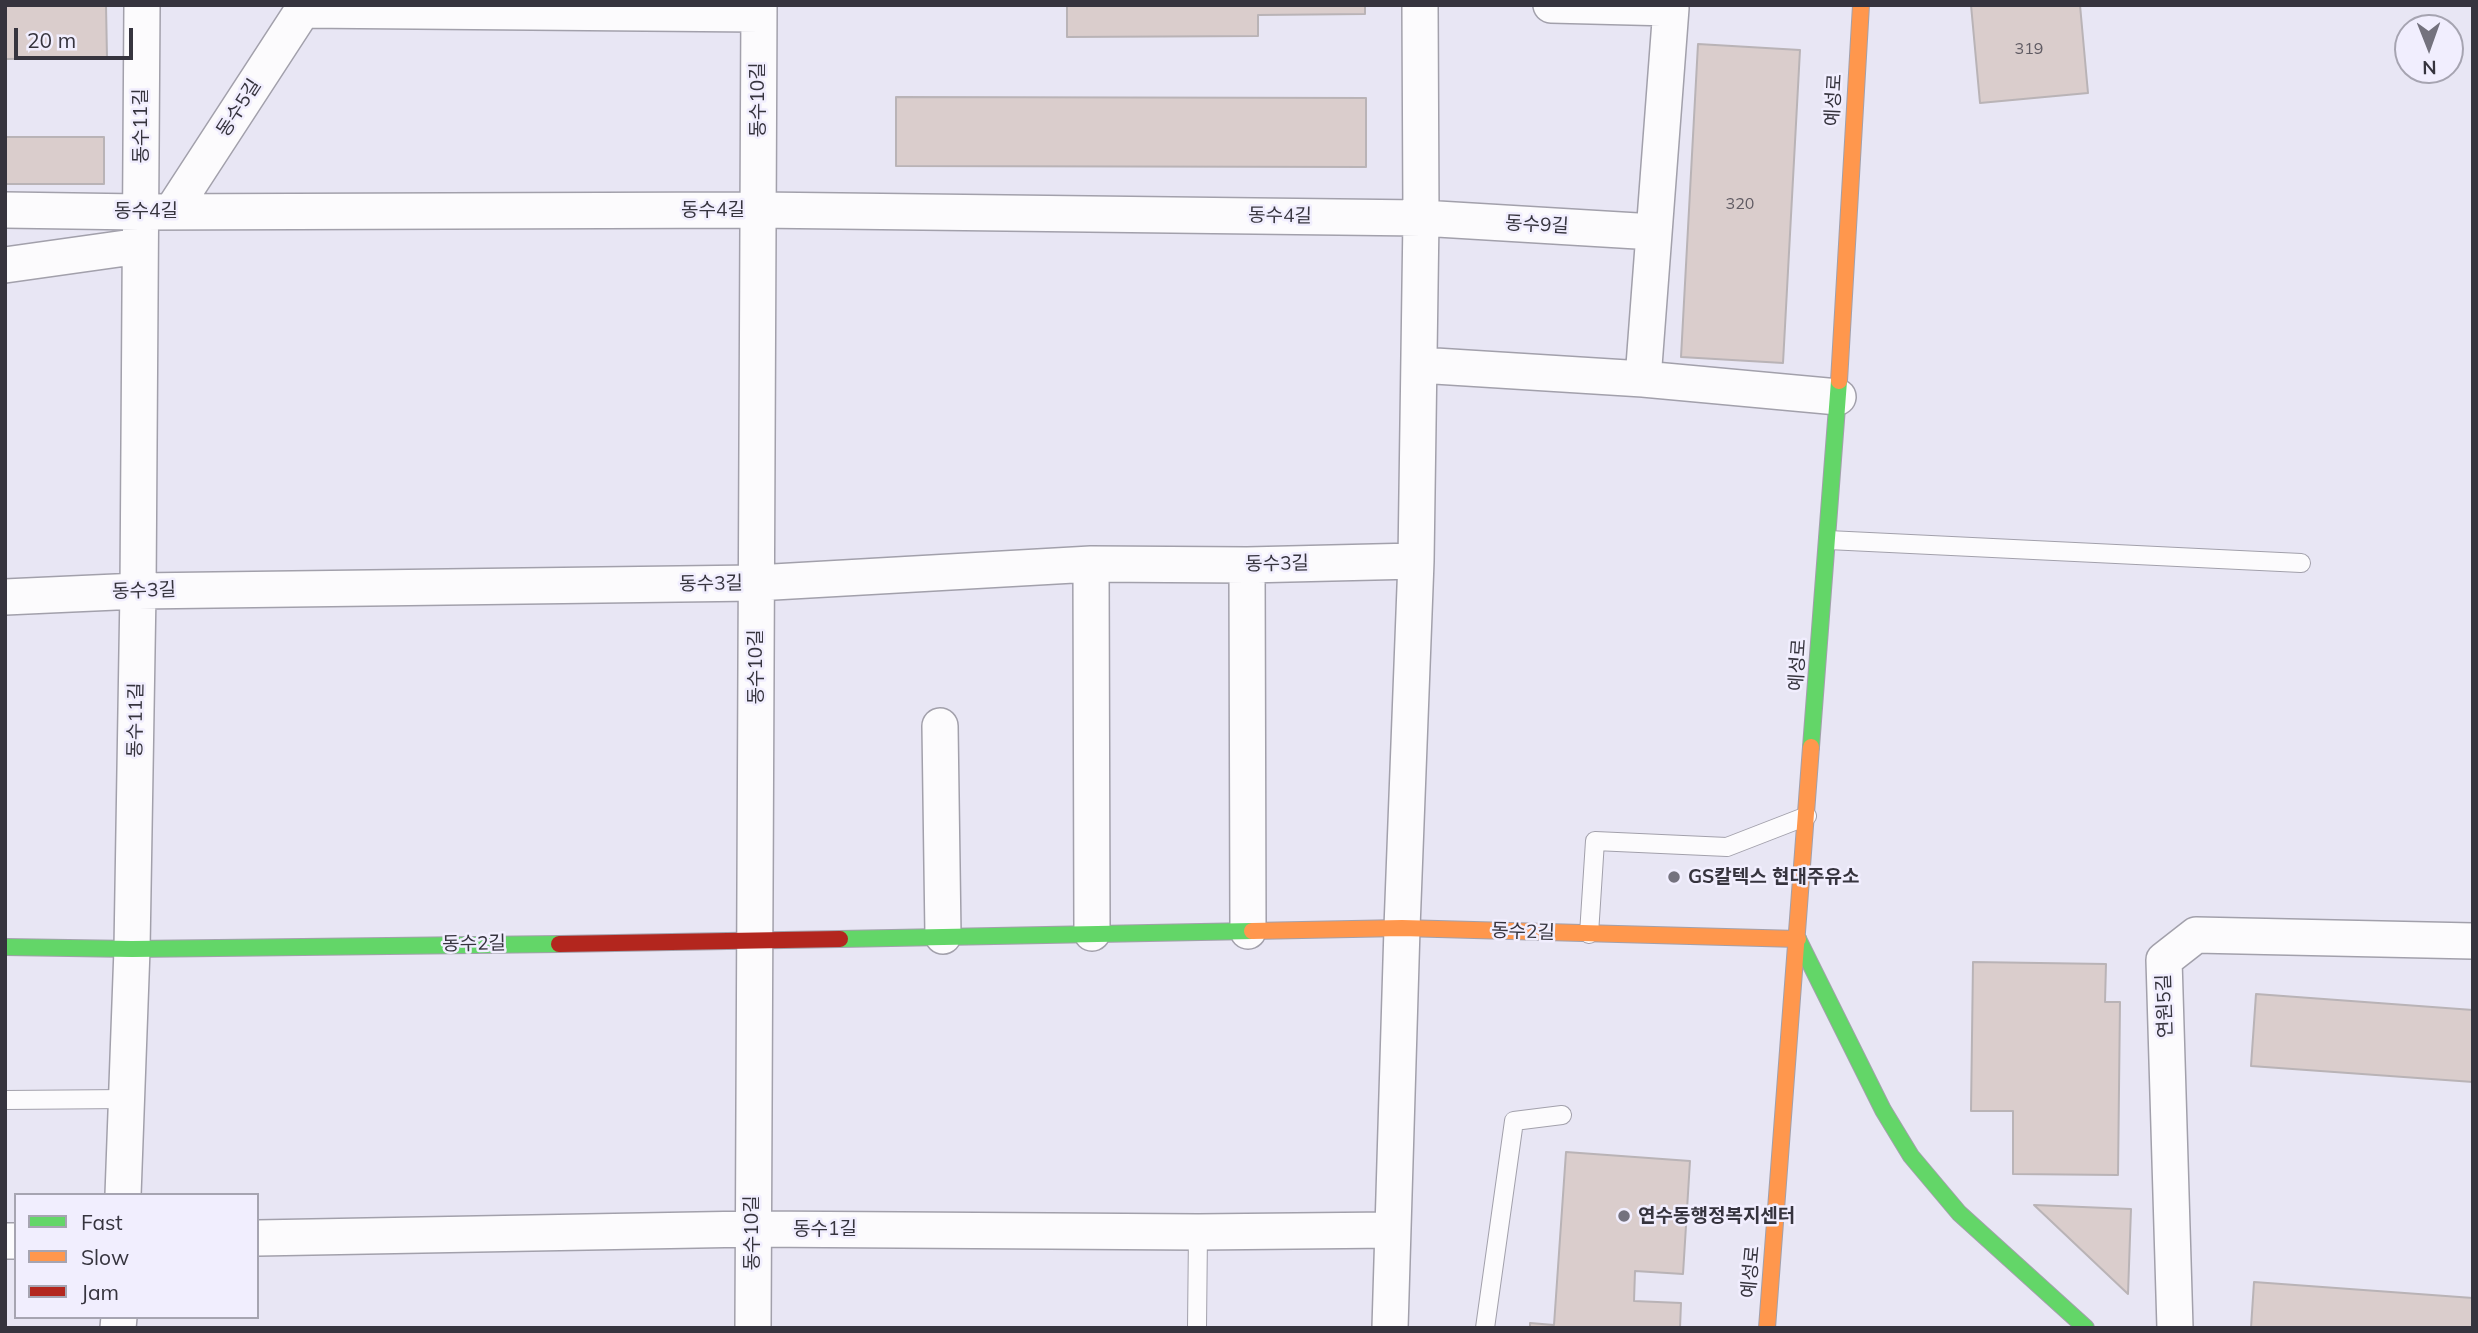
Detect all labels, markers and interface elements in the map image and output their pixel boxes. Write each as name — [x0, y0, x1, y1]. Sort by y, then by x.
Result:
scale bar — [18, 14, 136, 58]
north arrow — [2394, 14, 2464, 84]
text: 20 m — [27, 27, 76, 53]
house number: 319 — [2015, 39, 2043, 59]
text: N — [2422, 56, 2437, 80]
street label: 동수10길 — [747, 62, 769, 138]
street label: 예성로 — [1821, 73, 1847, 127]
street label: 동수5길 — [212, 75, 266, 141]
street label: 동수11길 — [130, 88, 152, 164]
house number: 320 — [1726, 194, 1754, 214]
street label: 동수4길 — [681, 199, 745, 221]
street label: 동수4길 — [114, 200, 178, 222]
street label: 동수4길 — [1248, 204, 1312, 228]
street label: 동수9길 — [1505, 212, 1569, 238]
street label: 동수3길 — [1245, 552, 1309, 576]
street label: 동수3길 — [679, 572, 743, 596]
street label: 동수3길 — [112, 578, 176, 604]
street label: 동수10길 — [745, 629, 767, 705]
street label: 예성로 — [1785, 638, 1811, 692]
street label: 동수11길 — [124, 682, 148, 758]
place label: GS칼텍스 현대주유소 — [1688, 866, 1859, 888]
marker: GS칼텍스 현대주유소 — [1666, 869, 1682, 885]
street label: 동수2길 — [1491, 919, 1555, 945]
street label: 동수2길 — [442, 932, 506, 956]
street label: 연원5길 — [2152, 974, 2178, 1038]
legend — [14, 1193, 259, 1319]
street label: 동수10길 — [741, 1195, 763, 1271]
place label: 연수동행정복지센터 — [1638, 1205, 1795, 1227]
marker: 연수동행정복지센터 — [1616, 1208, 1632, 1224]
text: Fast — [81, 1209, 123, 1235]
street label: 동수1길 — [793, 1218, 857, 1240]
text: Slow — [81, 1244, 129, 1270]
street label: 예성로 — [1737, 1245, 1765, 1299]
text: Jam — [81, 1279, 119, 1305]

